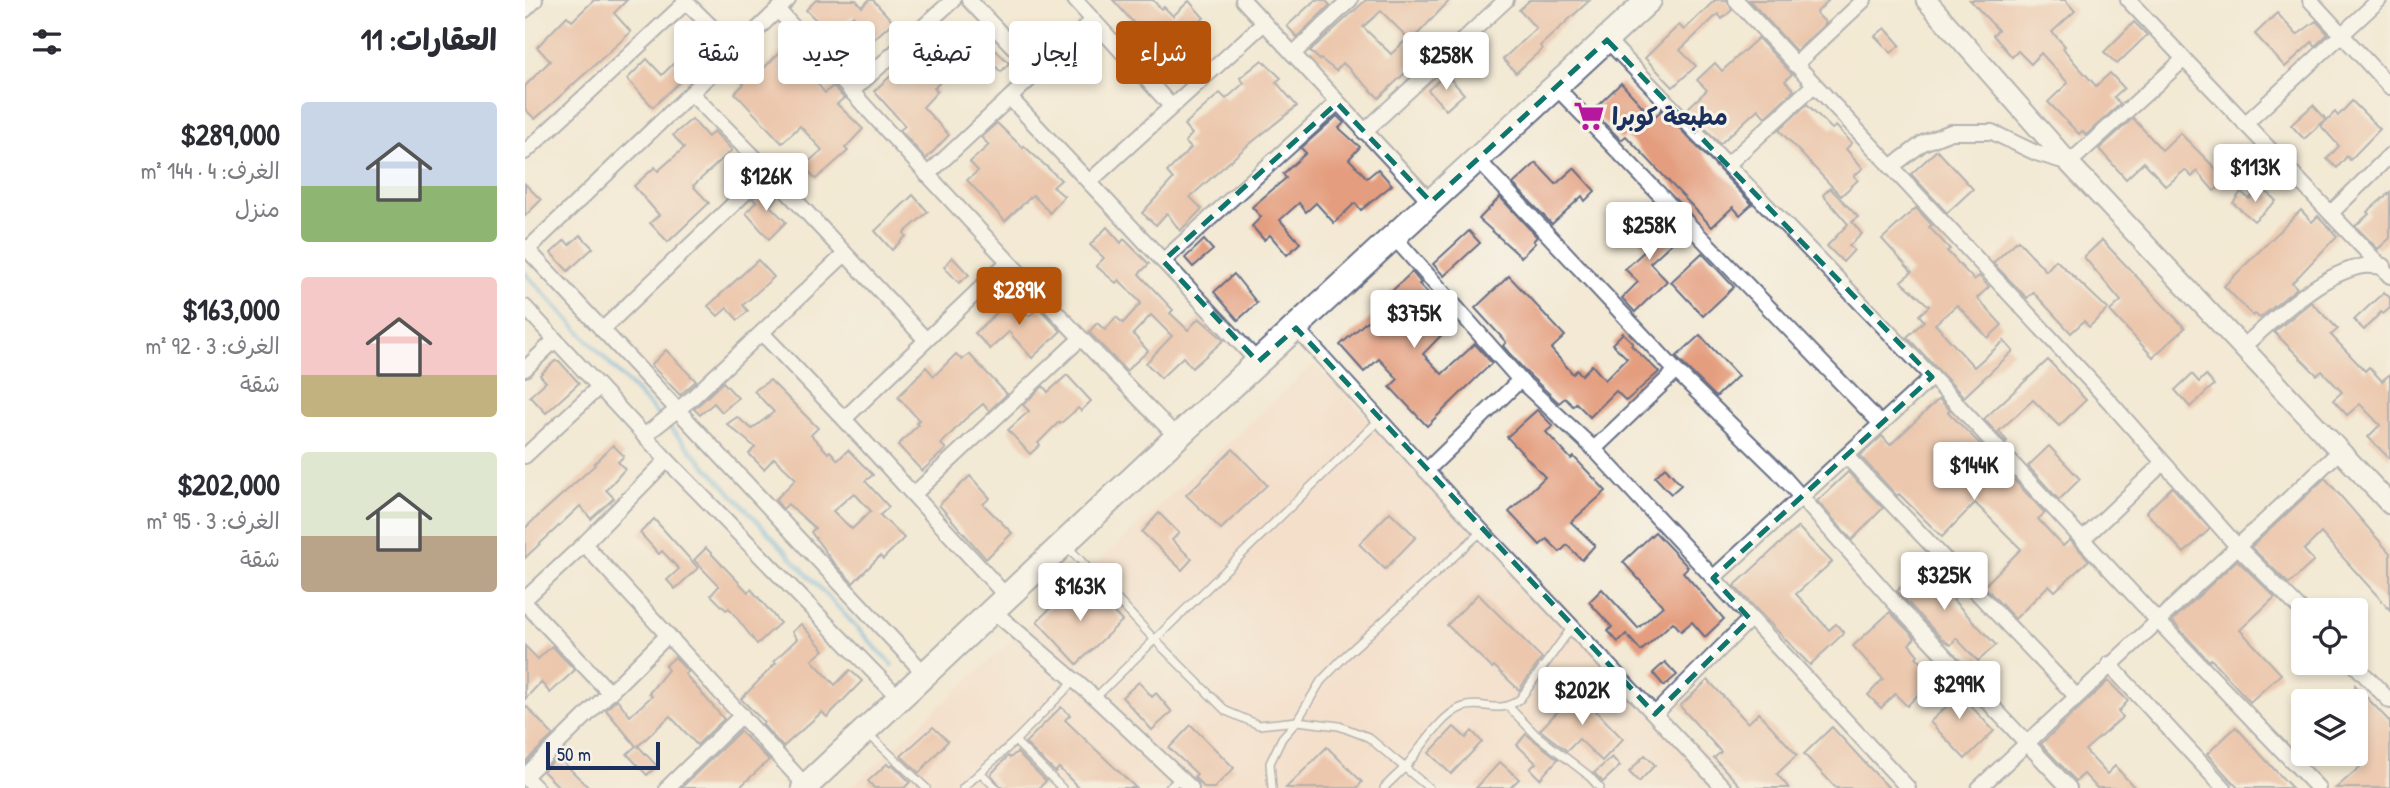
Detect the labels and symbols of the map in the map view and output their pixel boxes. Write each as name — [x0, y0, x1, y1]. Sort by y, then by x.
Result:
pin: $258K — [1397, 32, 1495, 92]
supermarket icon: مطبعة كوبرا — [1572, 99, 1606, 133]
place label: مطبعة كوبرا — [1612, 100, 1728, 133]
pin: $113K — [2206, 144, 2304, 204]
pin: $126K — [717, 154, 815, 213]
pin: $258K — [1600, 202, 1698, 262]
pin: $289K — [970, 268, 1068, 327]
pin: $375K — [1365, 290, 1463, 350]
pin: $144K — [1925, 442, 2023, 502]
pin: $325K — [1895, 552, 1993, 612]
pin: $163K — [1031, 564, 1129, 623]
pin: $299K — [1910, 662, 2008, 721]
pin: $202K — [1533, 668, 1631, 727]
scale bar — [546, 739, 660, 771]

